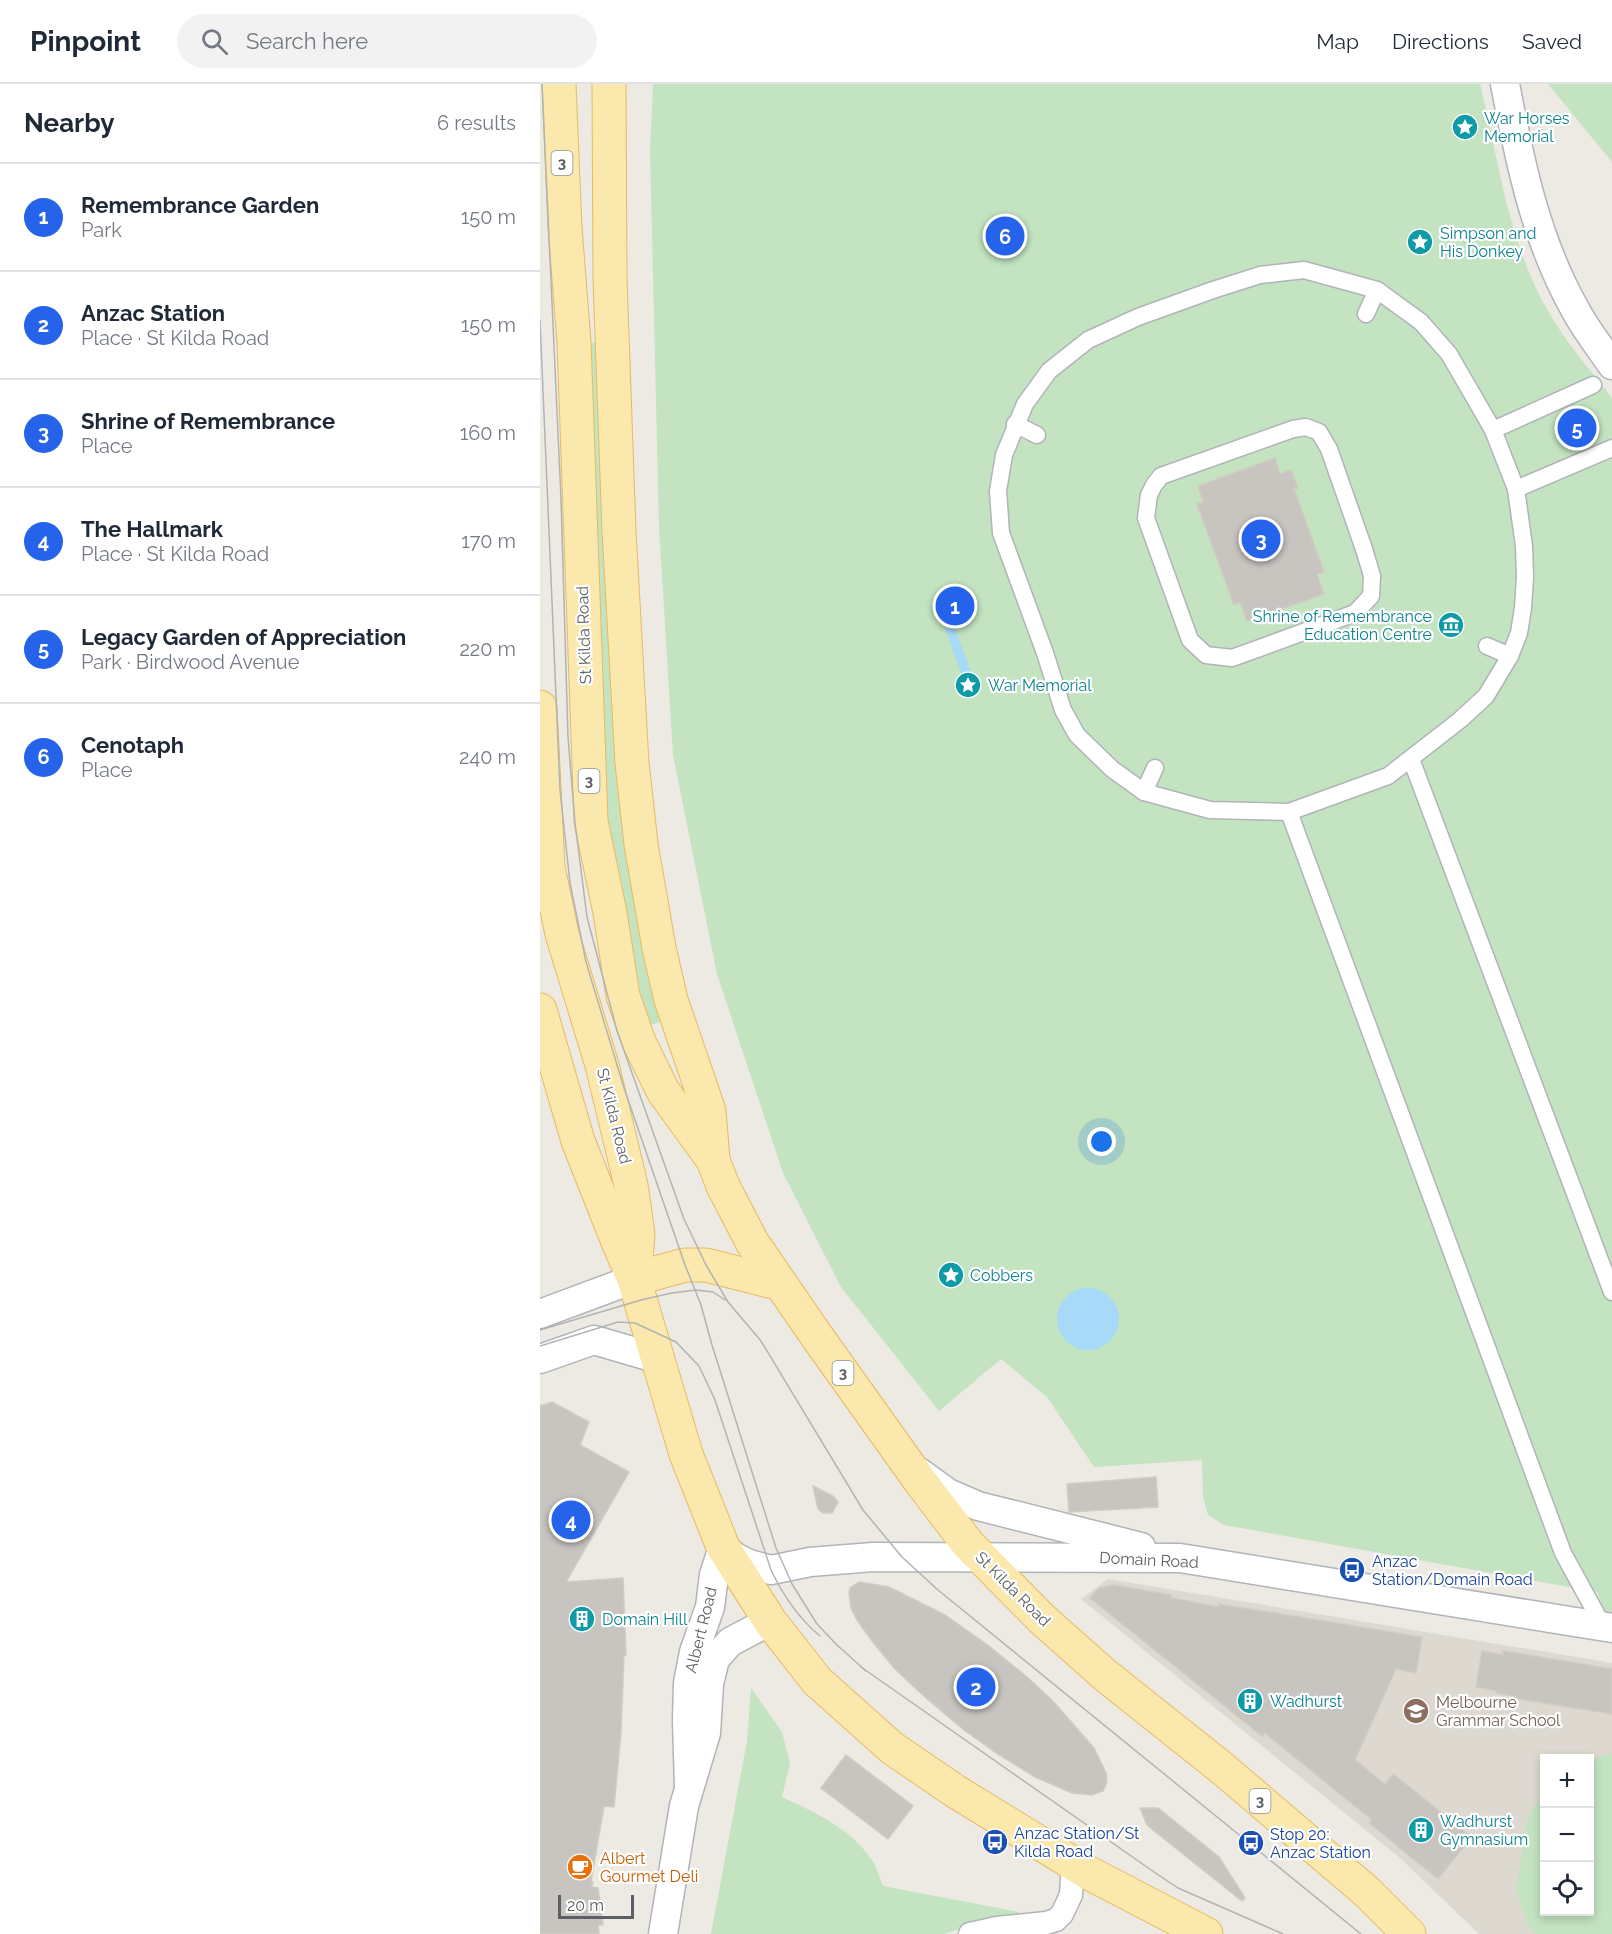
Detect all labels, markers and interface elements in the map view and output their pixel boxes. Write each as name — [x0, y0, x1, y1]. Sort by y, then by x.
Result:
search box — [177, 14, 597, 68]
text: Pinpoint — [30, 25, 141, 58]
icon: search — [198, 25, 231, 58]
text: Search here — [246, 28, 368, 54]
text: Map — [1316, 29, 1359, 54]
text: Directions — [1392, 29, 1489, 54]
text: Saved — [1522, 29, 1582, 54]
text: Nearby — [24, 108, 114, 138]
place label: War Horses Memorial — [1484, 109, 1570, 146]
text: 6 results — [437, 111, 516, 135]
place icon: War Horses Memorial — [1450, 112, 1480, 142]
road number: 3 — [552, 151, 572, 175]
text: Remembrance Garden — [81, 192, 319, 218]
text: 1 — [39, 205, 48, 229]
text: 150 m — [461, 205, 516, 229]
pin: 6 — [986, 214, 1024, 258]
text: Park — [81, 218, 122, 242]
place label: Simpson and His Donkey — [1440, 224, 1536, 261]
place icon: Simpson and His Donkey — [1405, 227, 1435, 257]
text: Anzac Station — [81, 300, 225, 326]
text: 2 — [38, 313, 49, 337]
text: 150 m — [461, 313, 516, 337]
text: Place · St Kilda Road — [81, 326, 269, 350]
pin: 5 — [1558, 406, 1596, 450]
text: Shrine of Remembrance — [81, 408, 335, 434]
text: 3 — [38, 421, 49, 445]
text: 160 m — [460, 421, 516, 445]
text: Place — [81, 434, 132, 458]
text: The Hallmark — [81, 516, 223, 542]
pin: 3 — [1242, 516, 1280, 562]
text: 4 — [38, 529, 49, 553]
text: 170 m — [461, 529, 516, 553]
text: Place · St Kilda Road — [81, 542, 269, 566]
pin: 1 — [936, 584, 974, 628]
street label: St Kilda Road — [573, 586, 595, 684]
place label: Shrine of Remembrance Education Centre — [1253, 607, 1432, 644]
museum icon: Shrine of Remembrance Education Centre — [1436, 610, 1466, 640]
text: Legacy Garden of Appreciation — [81, 624, 406, 650]
text: 5 — [38, 637, 49, 661]
text: 220 m — [459, 637, 516, 661]
text: Park · Birdwood Avenue — [81, 650, 299, 674]
place icon: War Memorial — [953, 670, 983, 700]
place label: War Memorial — [988, 676, 1092, 695]
text: Cenotaph — [81, 732, 184, 758]
text: 6 — [37, 745, 50, 769]
text: 240 m — [459, 745, 516, 769]
text: Place — [81, 758, 132, 782]
road number: 3 — [578, 769, 600, 793]
street label: St Kilda Road — [593, 1066, 635, 1166]
your location — [1087, 1127, 1116, 1156]
place icon: Cobbers — [936, 1260, 966, 1290]
place label: Cobbers — [970, 1266, 1033, 1285]
road number: 3 — [832, 1361, 854, 1385]
pin: 4 — [552, 1498, 591, 1542]
street label: St Kilda Road — [972, 1548, 1054, 1630]
street label: Domain Road — [1099, 1548, 1199, 1572]
place label: Anzac Station/Domain Road — [1372, 1552, 1533, 1589]
bus stop icon: Anzac Station/Domain Road — [1337, 1555, 1367, 1585]
street label: Albert Road — [681, 1585, 721, 1675]
building icon: Domain Hill — [567, 1604, 597, 1634]
place label: Domain Hill — [602, 1610, 688, 1629]
pin: 2 — [956, 1664, 996, 1710]
building icon: Wadhurst — [1235, 1686, 1265, 1716]
place label: Wadhurst — [1270, 1692, 1343, 1711]
place label: Melbourne Grammar School — [1436, 1693, 1561, 1730]
school or university icon: Melbourne Grammar School — [1401, 1696, 1431, 1726]
map controls — [1540, 1754, 1594, 1916]
button: + — [1540, 1754, 1594, 1808]
road number: 3 — [1250, 1789, 1270, 1813]
button: − — [1540, 1808, 1594, 1862]
place label: Wadhurst Gymnasium — [1440, 1812, 1528, 1849]
building icon: Wadhurst Gymnasium — [1406, 1815, 1436, 1845]
place label: Anzac Station/St Kilda Road — [1014, 1824, 1140, 1861]
place label: Stop 20: Anzac Station — [1270, 1825, 1371, 1862]
bus stop icon: Anzac Station/St Kilda Road — [980, 1827, 1010, 1857]
bus stop icon: Stop 20: Anzac Station — [1236, 1828, 1266, 1858]
place label: Albert Gourmet Deli — [600, 1849, 698, 1886]
cafe icon: Albert Gourmet Deli — [565, 1852, 595, 1882]
button: locate — [1540, 1862, 1594, 1916]
scale bar — [558, 1892, 634, 1920]
text: 20 m — [567, 1896, 604, 1915]

